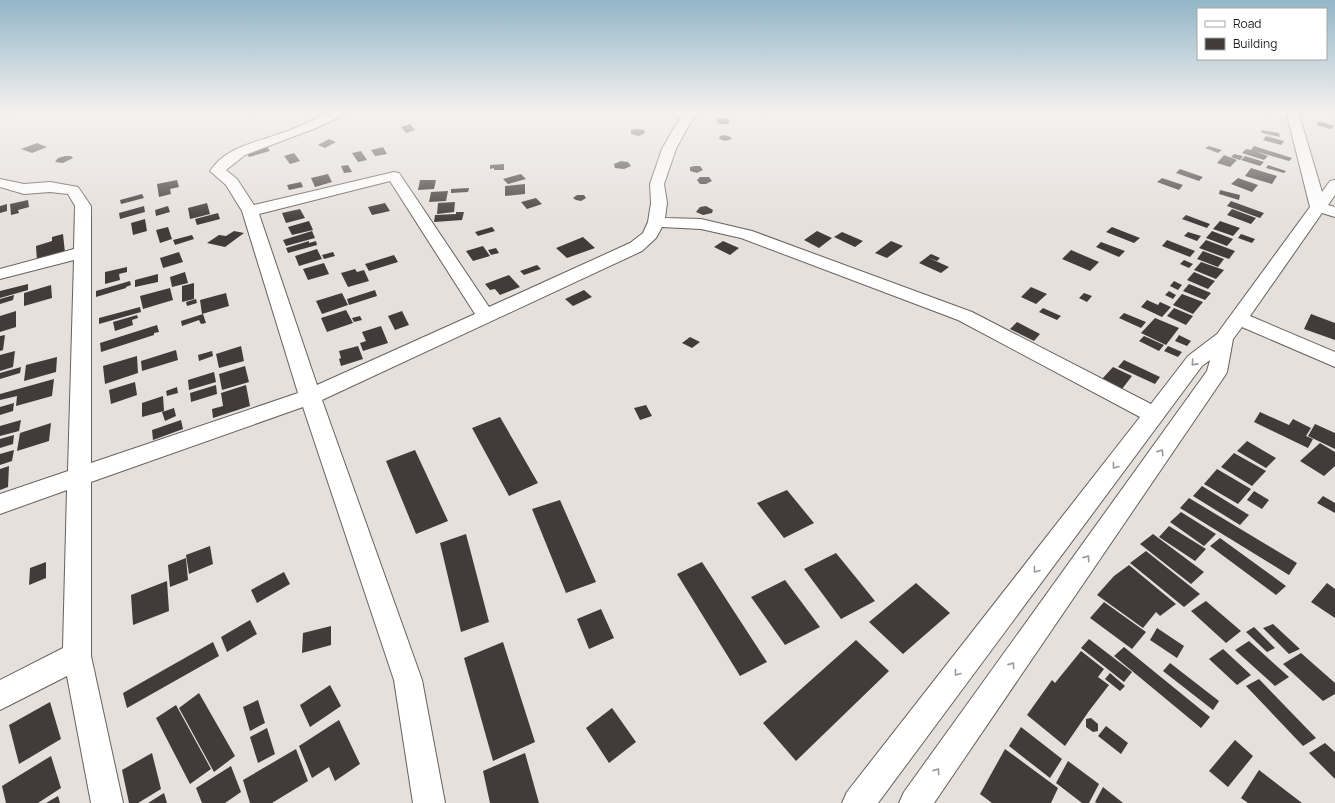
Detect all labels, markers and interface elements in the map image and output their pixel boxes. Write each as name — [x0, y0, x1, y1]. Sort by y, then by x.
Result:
legend — [1197, 8, 1327, 60]
text: Road — [1233, 15, 1261, 32]
text: Building — [1233, 35, 1277, 52]
one-way arrow — [1191, 358, 1199, 366]
one-way arrow — [1156, 449, 1164, 456]
one-way arrow — [1113, 462, 1120, 469]
one-way arrow — [1082, 555, 1089, 562]
one-way arrow — [1034, 565, 1041, 572]
one-way arrow — [1007, 662, 1014, 669]
one-way arrow — [955, 669, 962, 676]
one-way arrow — [932, 768, 940, 775]

